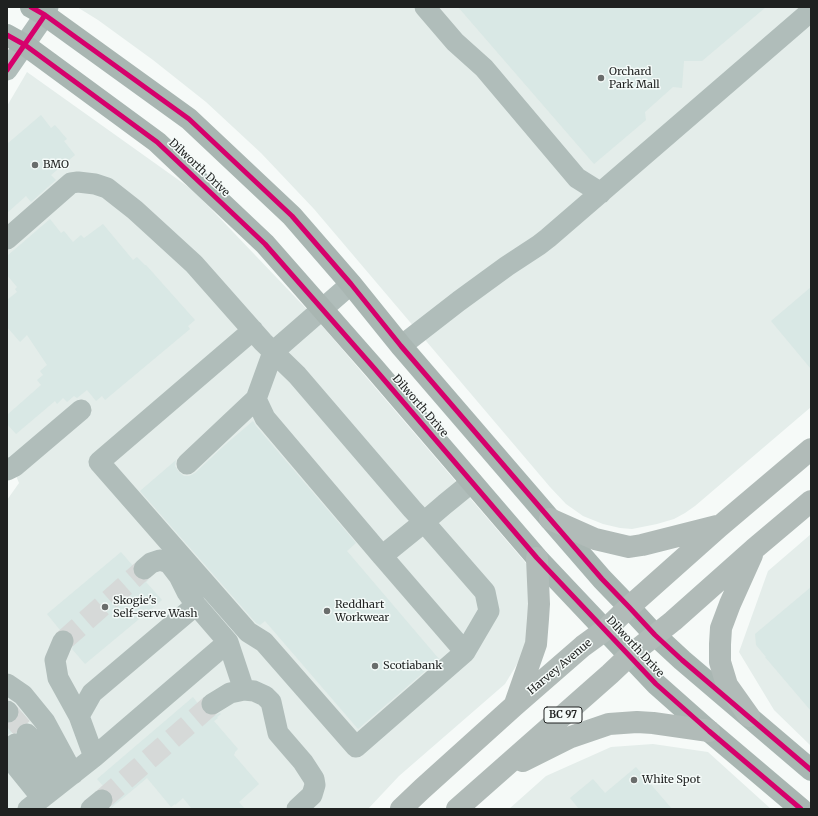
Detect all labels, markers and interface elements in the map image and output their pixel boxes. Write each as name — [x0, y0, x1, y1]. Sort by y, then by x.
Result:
place label: Orchard Park Mall — [609, 65, 660, 91]
marker: Orchard Park Mall — [596, 73, 606, 83]
street label: Dilworth Drive — [166, 136, 232, 200]
place label: BMO — [43, 158, 69, 172]
marker: BMO — [30, 160, 40, 170]
street label: Dilworth Drive — [389, 372, 451, 440]
place label: Skogie's Self-serve Wash — [113, 594, 198, 620]
place label: Reddhart Workwear — [335, 598, 389, 624]
marker: Skogie's Self-serve Wash — [100, 602, 110, 612]
marker: Reddhart Workwear — [322, 606, 332, 616]
street label: Dilworth Drive — [603, 614, 667, 680]
street label: Harvey Avenue — [525, 636, 595, 698]
place label: Scotiabank — [383, 659, 442, 673]
marker: Scotiabank — [370, 661, 380, 671]
road number: BC 97 — [544, 707, 582, 723]
place label: White Spot — [642, 773, 700, 787]
marker: White Spot — [629, 775, 639, 785]

